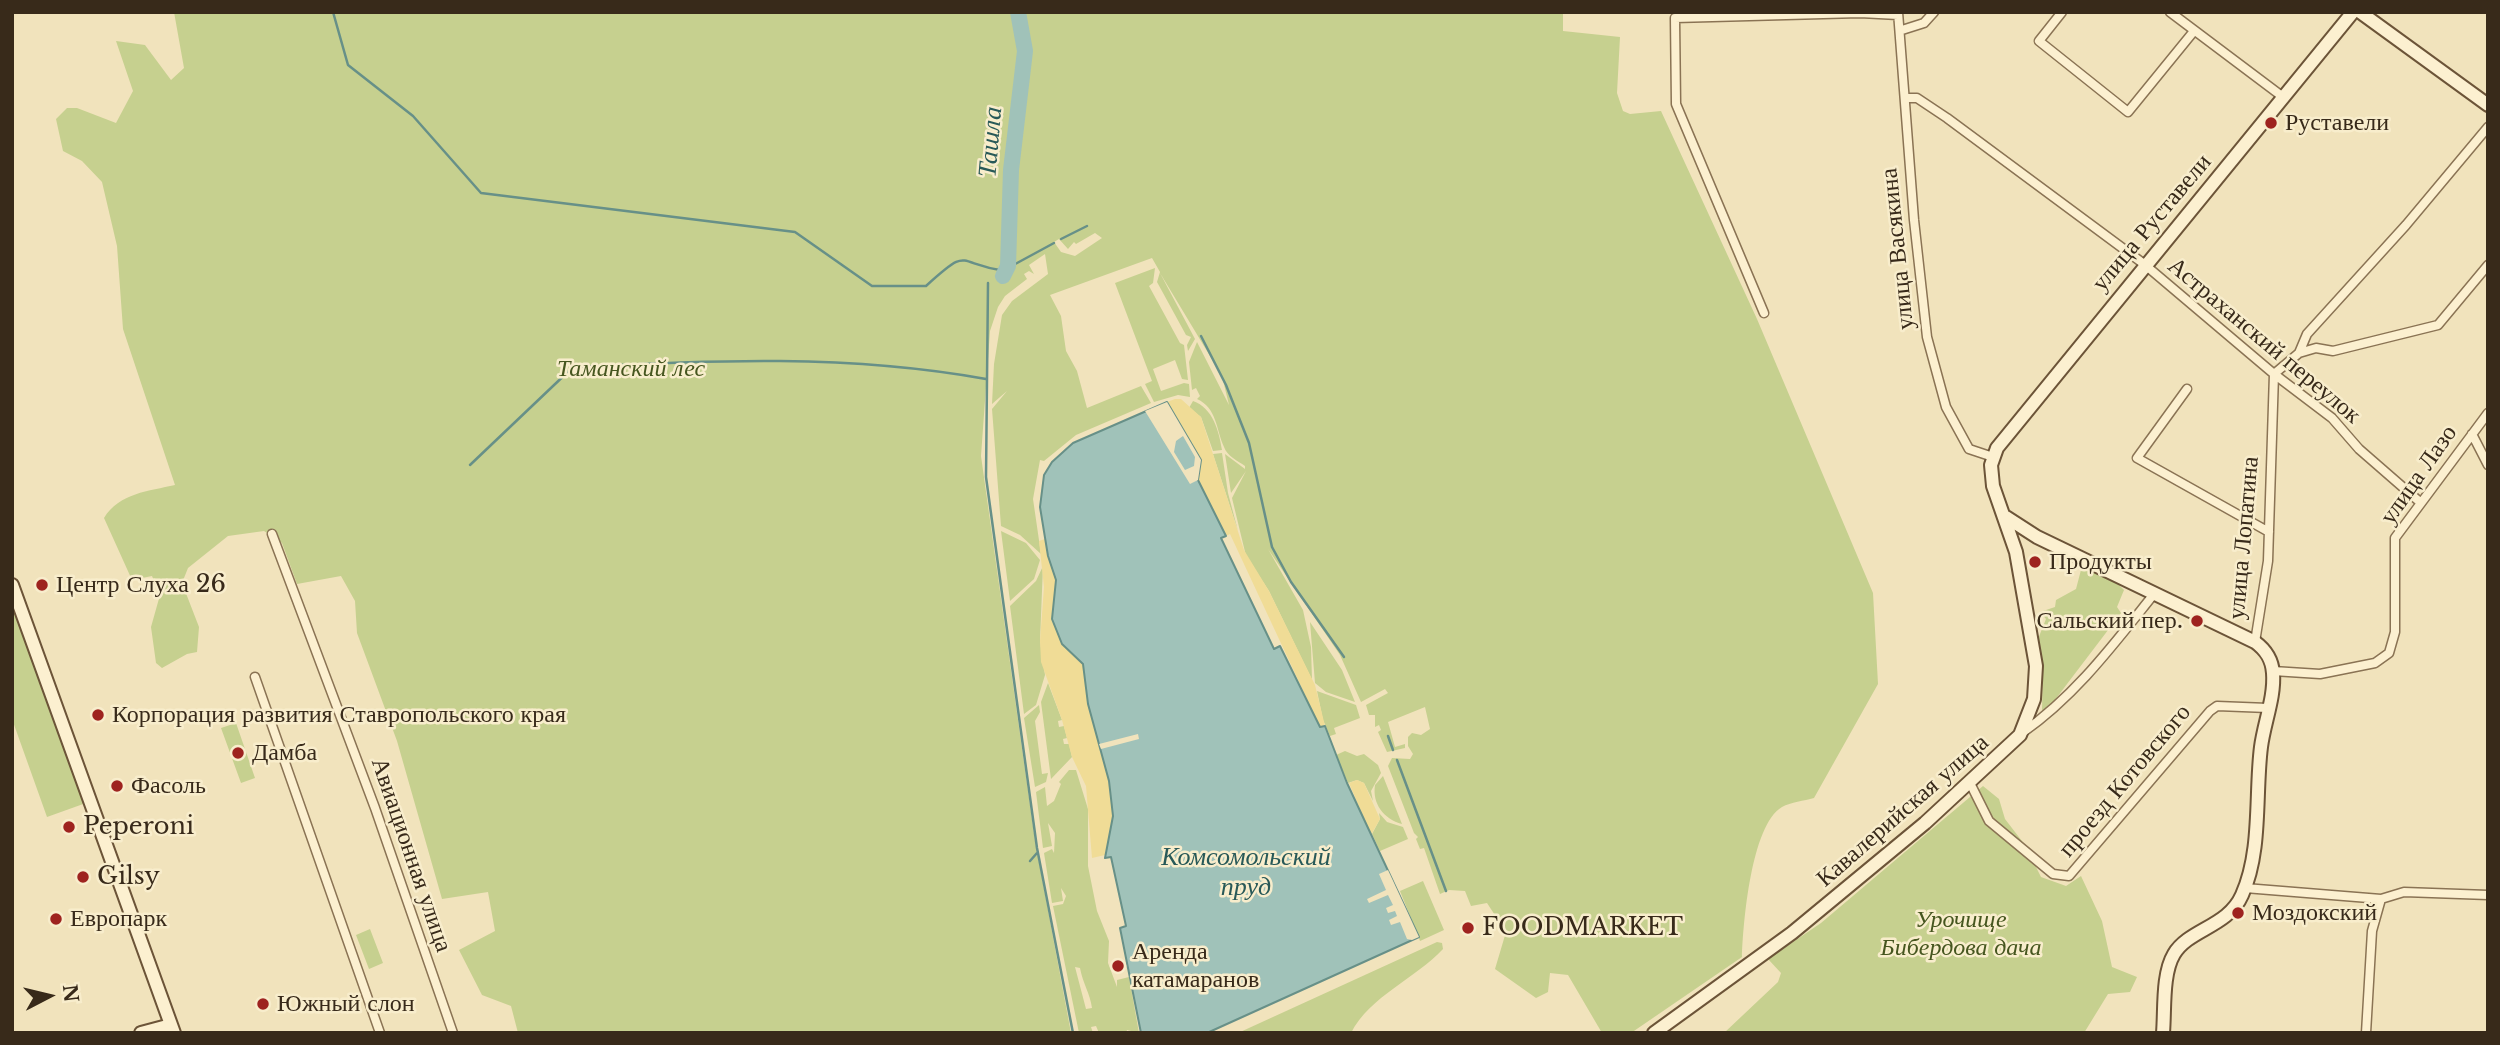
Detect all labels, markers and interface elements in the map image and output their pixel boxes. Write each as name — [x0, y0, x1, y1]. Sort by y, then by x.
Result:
water label: Ташла — [972, 105, 1010, 179]
place label: Руставели — [2285, 109, 2389, 137]
marker: Руставели — [2263, 115, 2279, 131]
street label: улица Руставели — [2086, 149, 2218, 297]
street label: улица Васякина — [1875, 167, 1921, 331]
street label: Астраханский переулок — [2162, 252, 2366, 430]
park label: Таманский лес — [557, 355, 705, 383]
street label: улица Лазо — [2374, 420, 2464, 530]
street label: улица Лопатина — [2223, 455, 2265, 621]
place label: Продукты — [2049, 548, 2152, 576]
marker: Продукты — [2027, 554, 2043, 570]
place label: Центр Слуха 26 — [56, 571, 226, 599]
marker: Центр Слуха 26 — [34, 577, 50, 593]
place label: Сальский пер. — [2036, 607, 2183, 635]
marker: Сальский пер. — [2189, 613, 2205, 629]
street label: проезд Котовского — [2053, 699, 2197, 863]
place label: Корпорация развития Ставропольского края — [112, 701, 566, 729]
marker: Корпорация развития Ставропольского края — [90, 707, 106, 723]
street label: Кавалерийская улица — [1811, 729, 1995, 893]
place label: Дамба — [252, 739, 317, 767]
marker: Дамба — [230, 745, 246, 761]
street label: Авиационная улица — [364, 754, 458, 956]
place label: Фасоль — [131, 772, 206, 800]
marker: Фасоль — [109, 778, 125, 794]
place label: Peperoni — [83, 813, 194, 841]
marker: Peperoni — [61, 819, 77, 835]
water label: Комсомольский пруд — [1161, 842, 1331, 903]
place label: Gilsy — [97, 863, 160, 891]
marker: Gilsy — [75, 869, 91, 885]
place label: Моздокский — [2252, 899, 2377, 927]
place label: Европарк — [70, 905, 167, 933]
marker: Моздокский — [2230, 905, 2246, 921]
park label: Урочище Бибердова дача — [1881, 906, 2041, 962]
marker: Европарк — [48, 911, 64, 927]
place label: FOODMARKET — [1482, 914, 1683, 942]
marker: FOODMARKET — [1460, 920, 1476, 936]
place label: Аренда катамаранов — [1132, 938, 1259, 994]
marker: Аренда катамаранов — [1110, 958, 1126, 974]
north arrow — [14, 961, 84, 1031]
text: N — [58, 983, 83, 1004]
place label: Южный слон — [277, 990, 415, 1018]
marker: Южный слон — [255, 996, 271, 1012]

